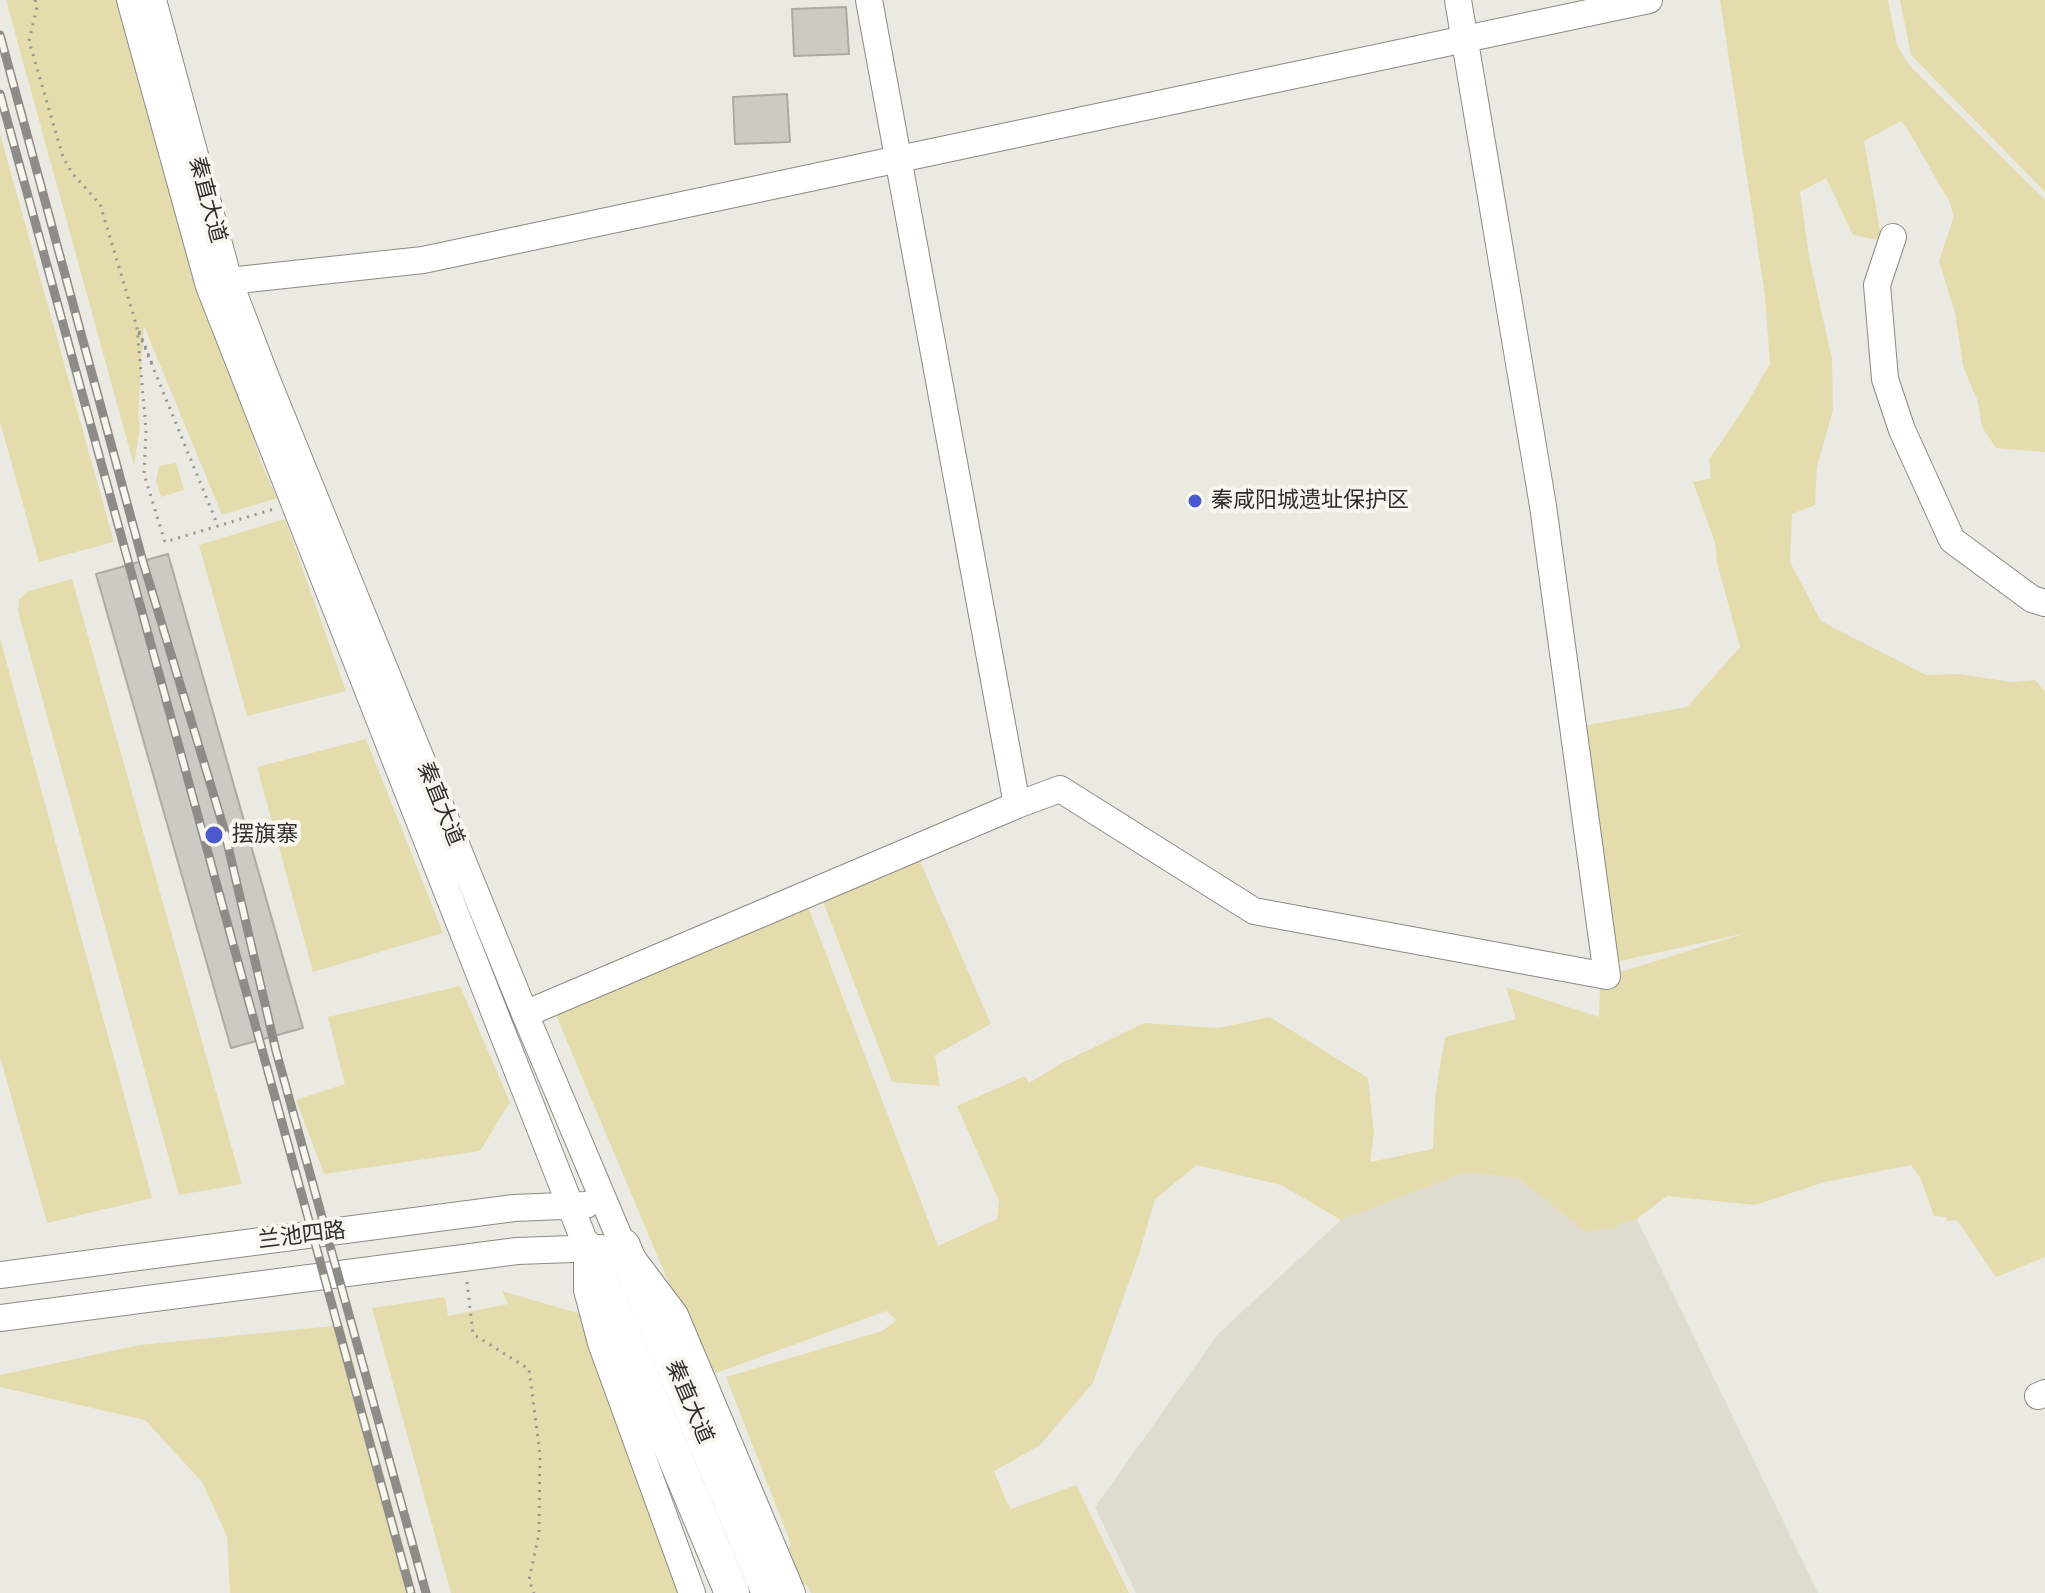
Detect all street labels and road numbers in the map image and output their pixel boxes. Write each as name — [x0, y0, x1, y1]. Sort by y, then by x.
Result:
street label: 秦直大道 — [183, 154, 231, 246]
street label: 秦直大道 — [411, 758, 469, 850]
street label: 兰池四路 — [257, 1218, 347, 1254]
street label: 秦直大道 — [660, 1356, 718, 1448]

